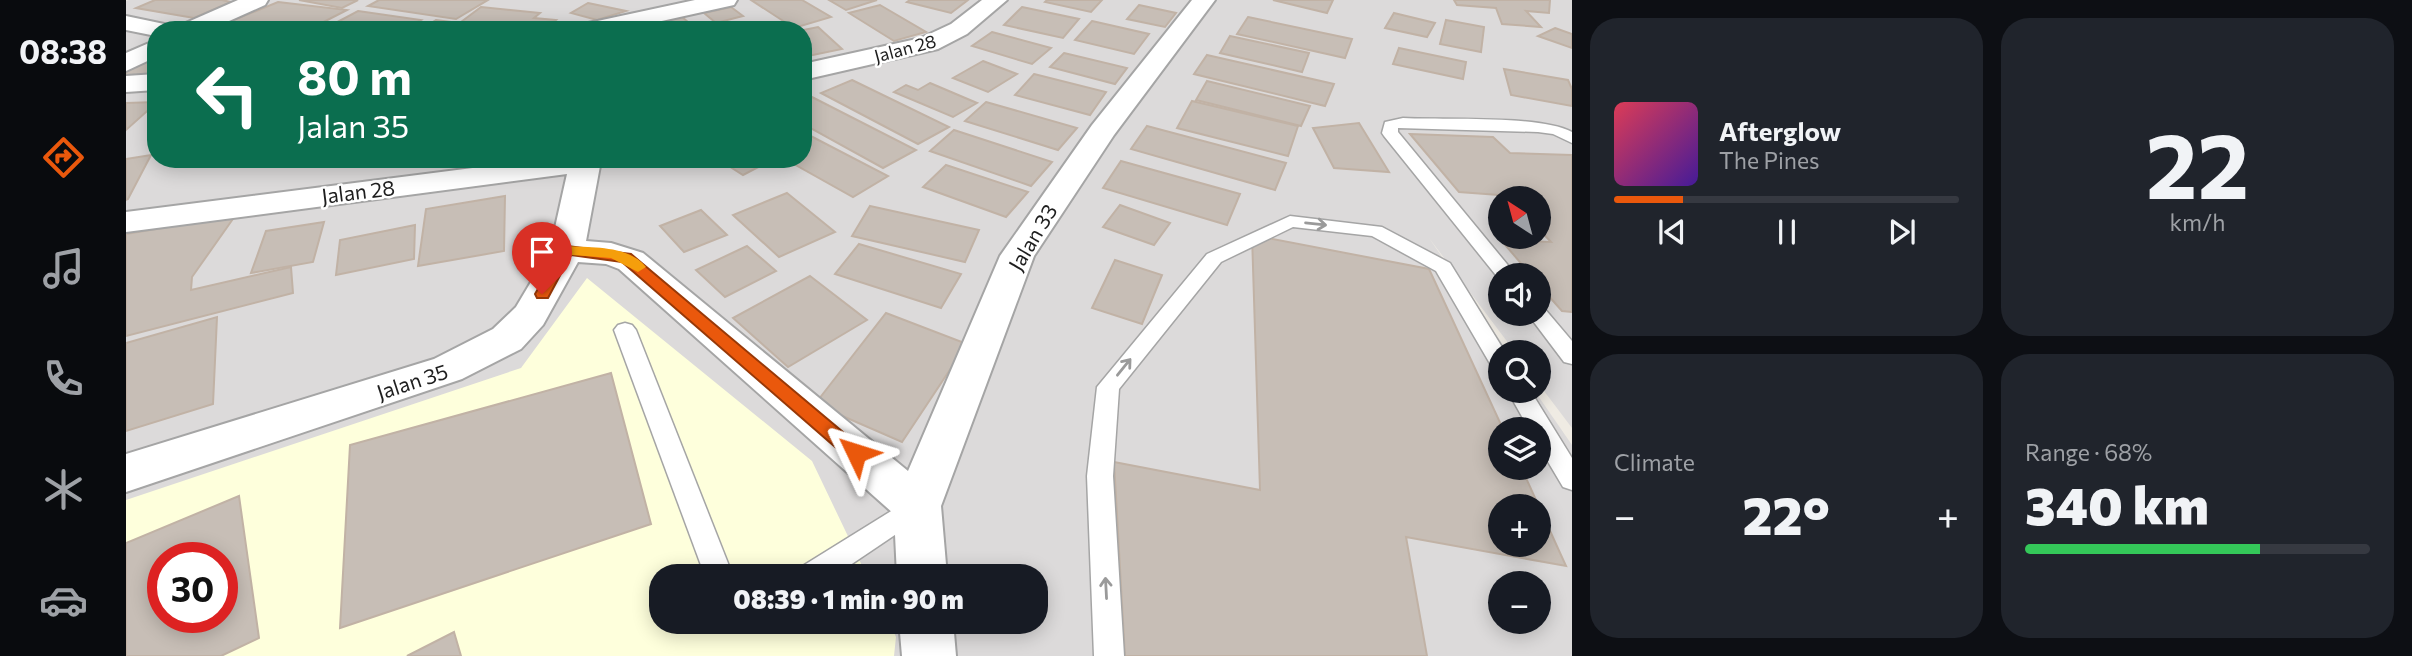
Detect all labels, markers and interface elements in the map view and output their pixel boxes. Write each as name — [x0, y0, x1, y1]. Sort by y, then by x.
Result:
street label: Jalan 28 — [872, 29, 938, 67]
text: 08:38 — [19, 31, 107, 71]
text: 80 m — [297, 45, 412, 105]
icon: left — [182, 49, 273, 140]
text: Jalan 35 — [297, 105, 409, 145]
text: 22 — [2146, 106, 2249, 218]
text: Afterglow — [1719, 115, 1841, 146]
icon: directions — [39, 133, 88, 182]
text: The Pines — [1719, 146, 1820, 174]
street label: Jalan 28 — [320, 174, 396, 208]
north arrow — [1488, 186, 1550, 248]
map controls — [1488, 186, 1551, 634]
street label: Jalan 33 — [1002, 199, 1062, 275]
text: km/h — [2170, 208, 2225, 236]
icon: previous — [1653, 213, 1691, 251]
icon: pause — [1768, 213, 1806, 251]
icon: next — [1883, 213, 1921, 251]
one-way arrow — [1304, 218, 1327, 231]
pin — [512, 222, 572, 294]
icon: arrive — [523, 233, 561, 271]
icon: music — [39, 244, 88, 293]
button: sound — [1488, 263, 1551, 326]
button: search — [1488, 340, 1551, 403]
icon: phone — [39, 354, 88, 403]
street label: Jalan 35 — [373, 358, 451, 404]
one-way arrow — [1117, 358, 1132, 376]
position arrow — [819, 416, 893, 490]
button: layers — [1488, 417, 1551, 480]
text: Range · 68% — [2025, 438, 2152, 466]
text: Climate — [1614, 448, 1695, 476]
icon: climate — [39, 465, 88, 514]
text: 340 km — [2025, 472, 2209, 536]
text: 22° — [1742, 482, 1830, 546]
text: − — [1614, 491, 1636, 538]
text: + — [1937, 491, 1959, 538]
button: + — [1488, 494, 1551, 557]
speed limit sign: 30 — [147, 542, 238, 633]
button: − — [1488, 571, 1551, 634]
icon: car — [39, 576, 88, 625]
one-way arrow — [1099, 577, 1112, 600]
text: 08:39 · 1 min · 90 m — [733, 583, 964, 614]

